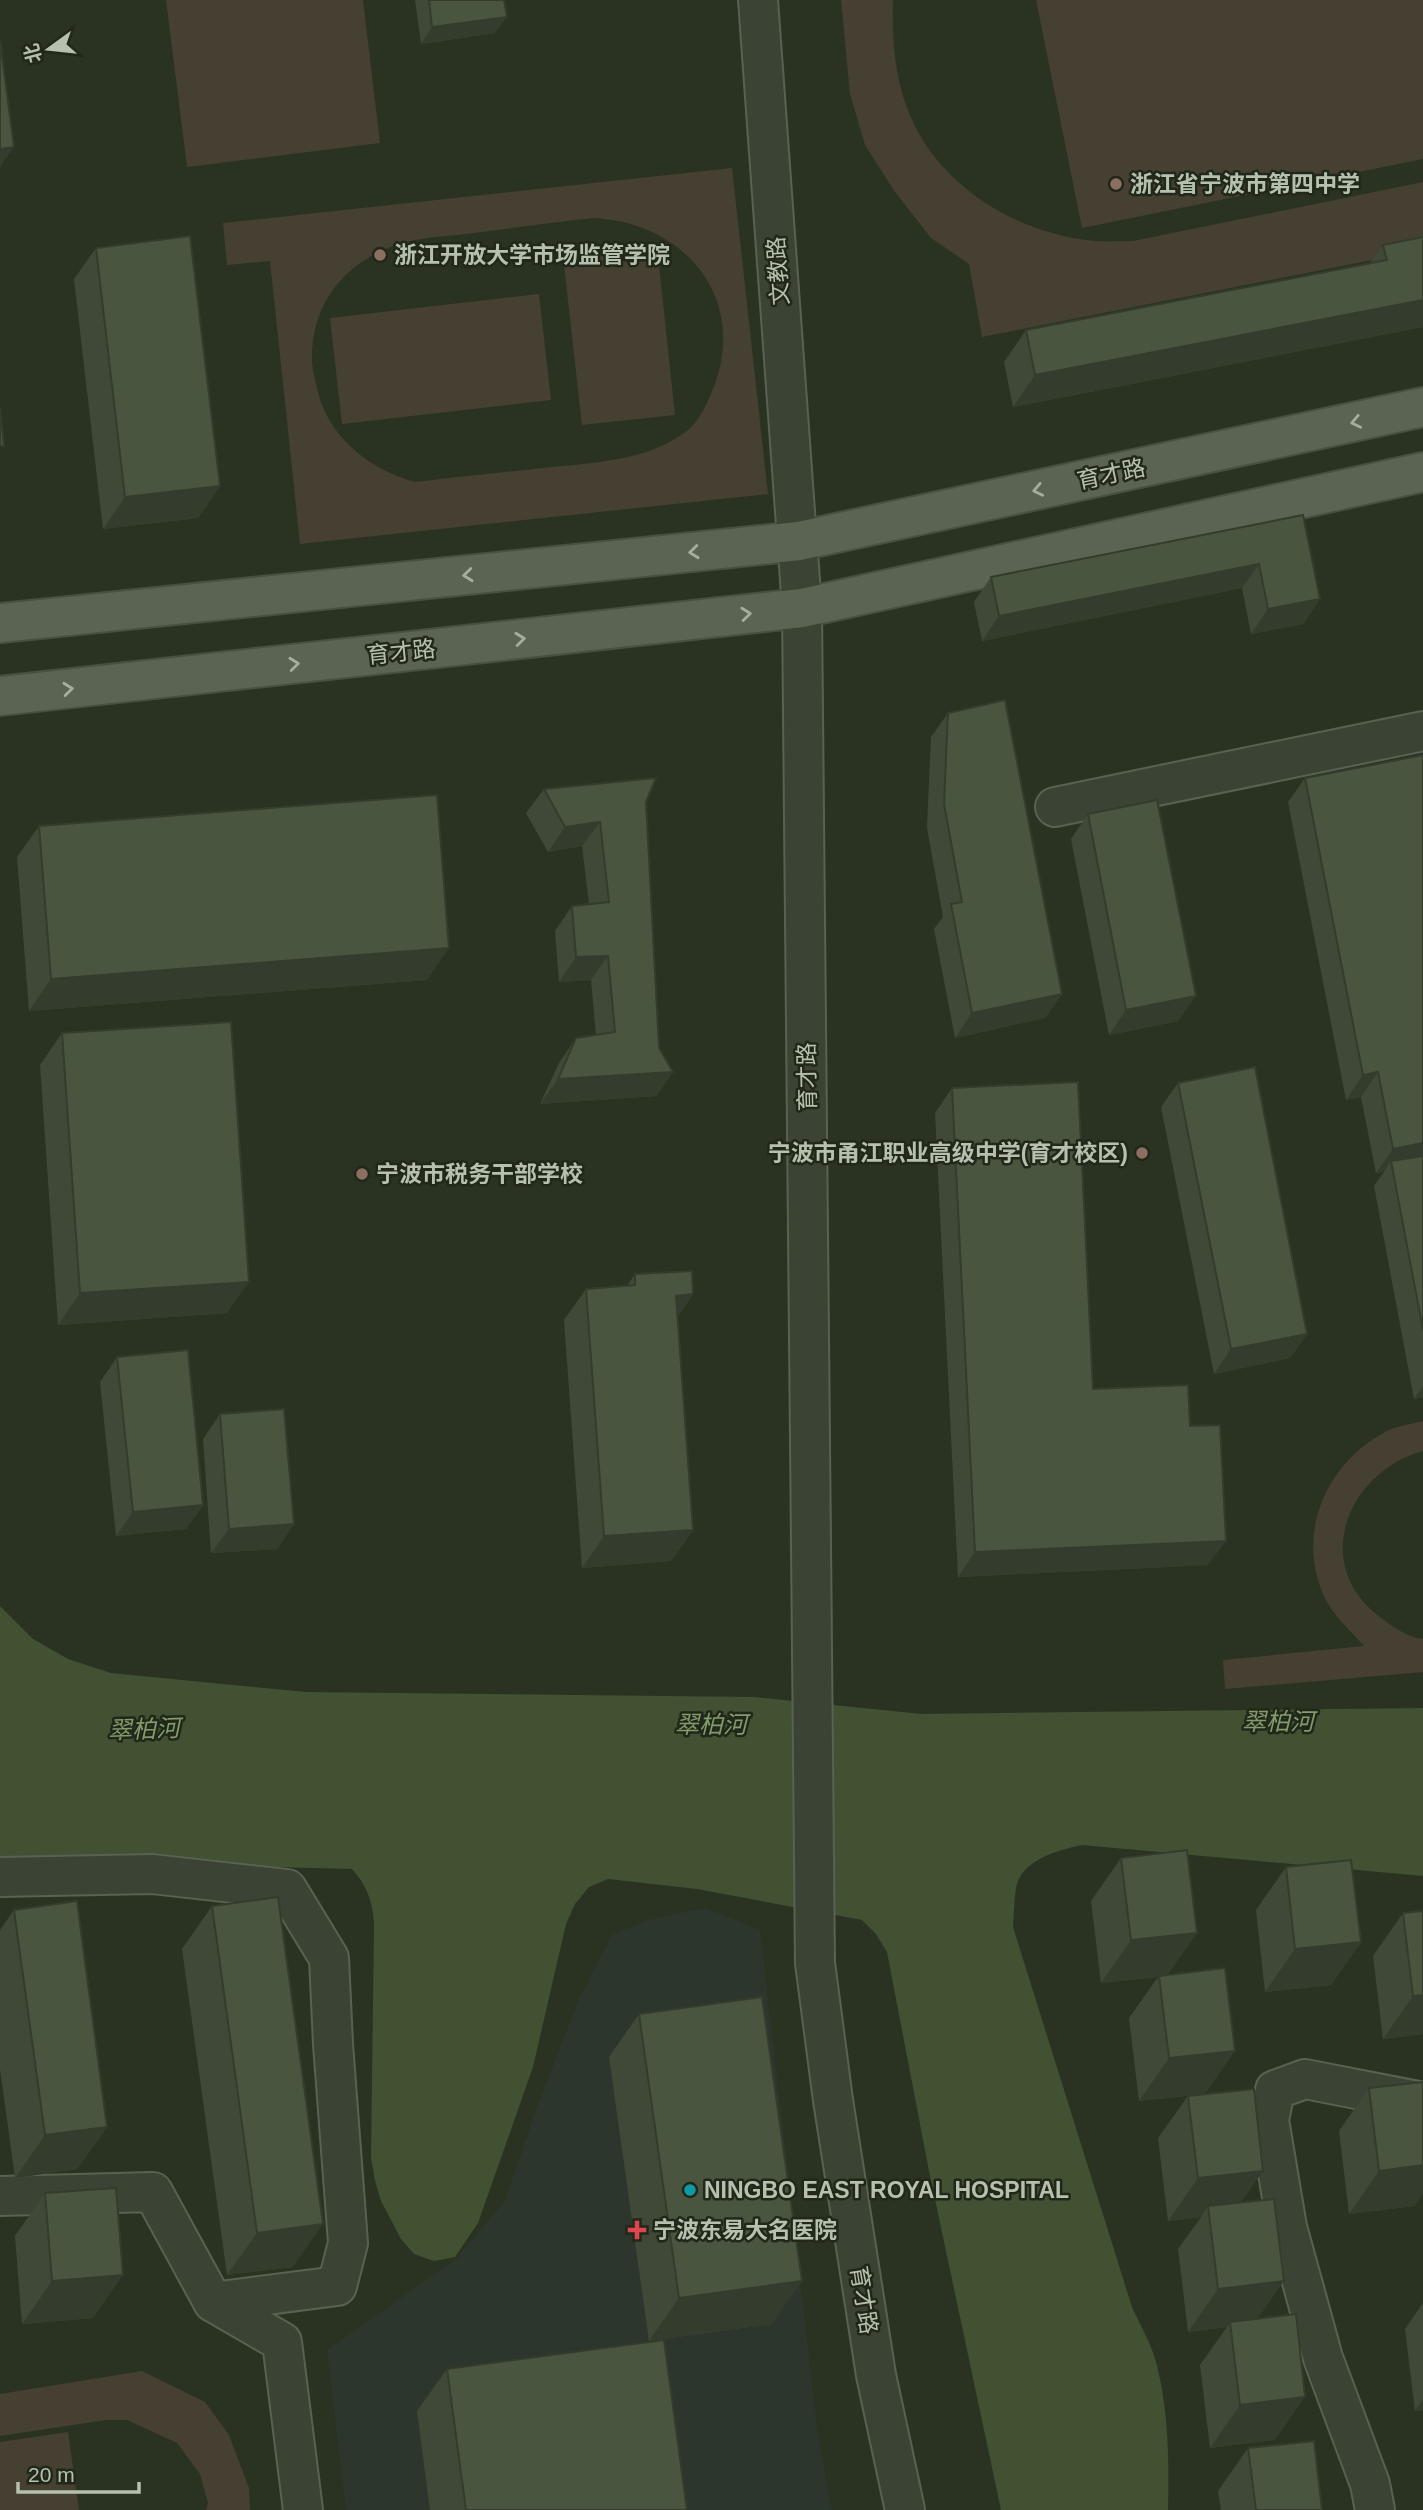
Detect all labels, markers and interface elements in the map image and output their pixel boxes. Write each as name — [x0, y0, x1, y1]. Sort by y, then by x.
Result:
north arrow — [14, 14, 84, 84]
text: 北 — [20, 41, 46, 65]
place label: 浙江省宁波市第四中学 — [1130, 171, 1360, 197]
marker: 浙江省宁波市第四中学 — [1108, 176, 1124, 192]
street label: 文教路 — [763, 236, 793, 306]
place label: 浙江开放大学市场监管学院 — [394, 242, 670, 268]
marker: 浙江开放大学市场监管学院 — [372, 247, 388, 263]
one-way arrow — [1350, 413, 1362, 428]
street label: 育才路 — [1075, 454, 1147, 494]
one-way arrow — [1032, 482, 1044, 496]
one-way arrow — [688, 544, 699, 559]
one-way arrow — [462, 567, 473, 582]
one-way arrow — [740, 607, 752, 622]
one-way arrow — [514, 632, 526, 647]
street label: 育才路 — [365, 635, 437, 669]
one-way arrow — [289, 657, 300, 672]
one-way arrow — [63, 682, 74, 697]
street label: 育才路 — [793, 1042, 821, 1112]
place label: 宁波市甬江职业高级中学(育才校区) — [768, 1140, 1128, 1166]
marker: 宁波市甬江职业高级中学(育才校区) — [1134, 1145, 1150, 1161]
place label: 宁波市税务干部学校 — [376, 1161, 583, 1187]
marker: 宁波市税务干部学校 — [354, 1166, 370, 1182]
water label: 翠柏河 — [1242, 1708, 1318, 1735]
water label: 翠柏河 — [675, 1711, 751, 1738]
water label: 翠柏河 — [108, 1714, 184, 1744]
place label: NINGBO EAST ROYAL HOSPITAL — [704, 2177, 1069, 2203]
marker: NINGBO EAST ROYAL HOSPITAL — [682, 2182, 698, 2198]
place label: 宁波东易大名医院 — [653, 2217, 837, 2243]
marker: 宁波东易大名医院 — [627, 2220, 647, 2240]
street label: 育才路 — [846, 2264, 882, 2336]
scale bar — [18, 2450, 138, 2494]
text: 20 m — [28, 2463, 75, 2486]

